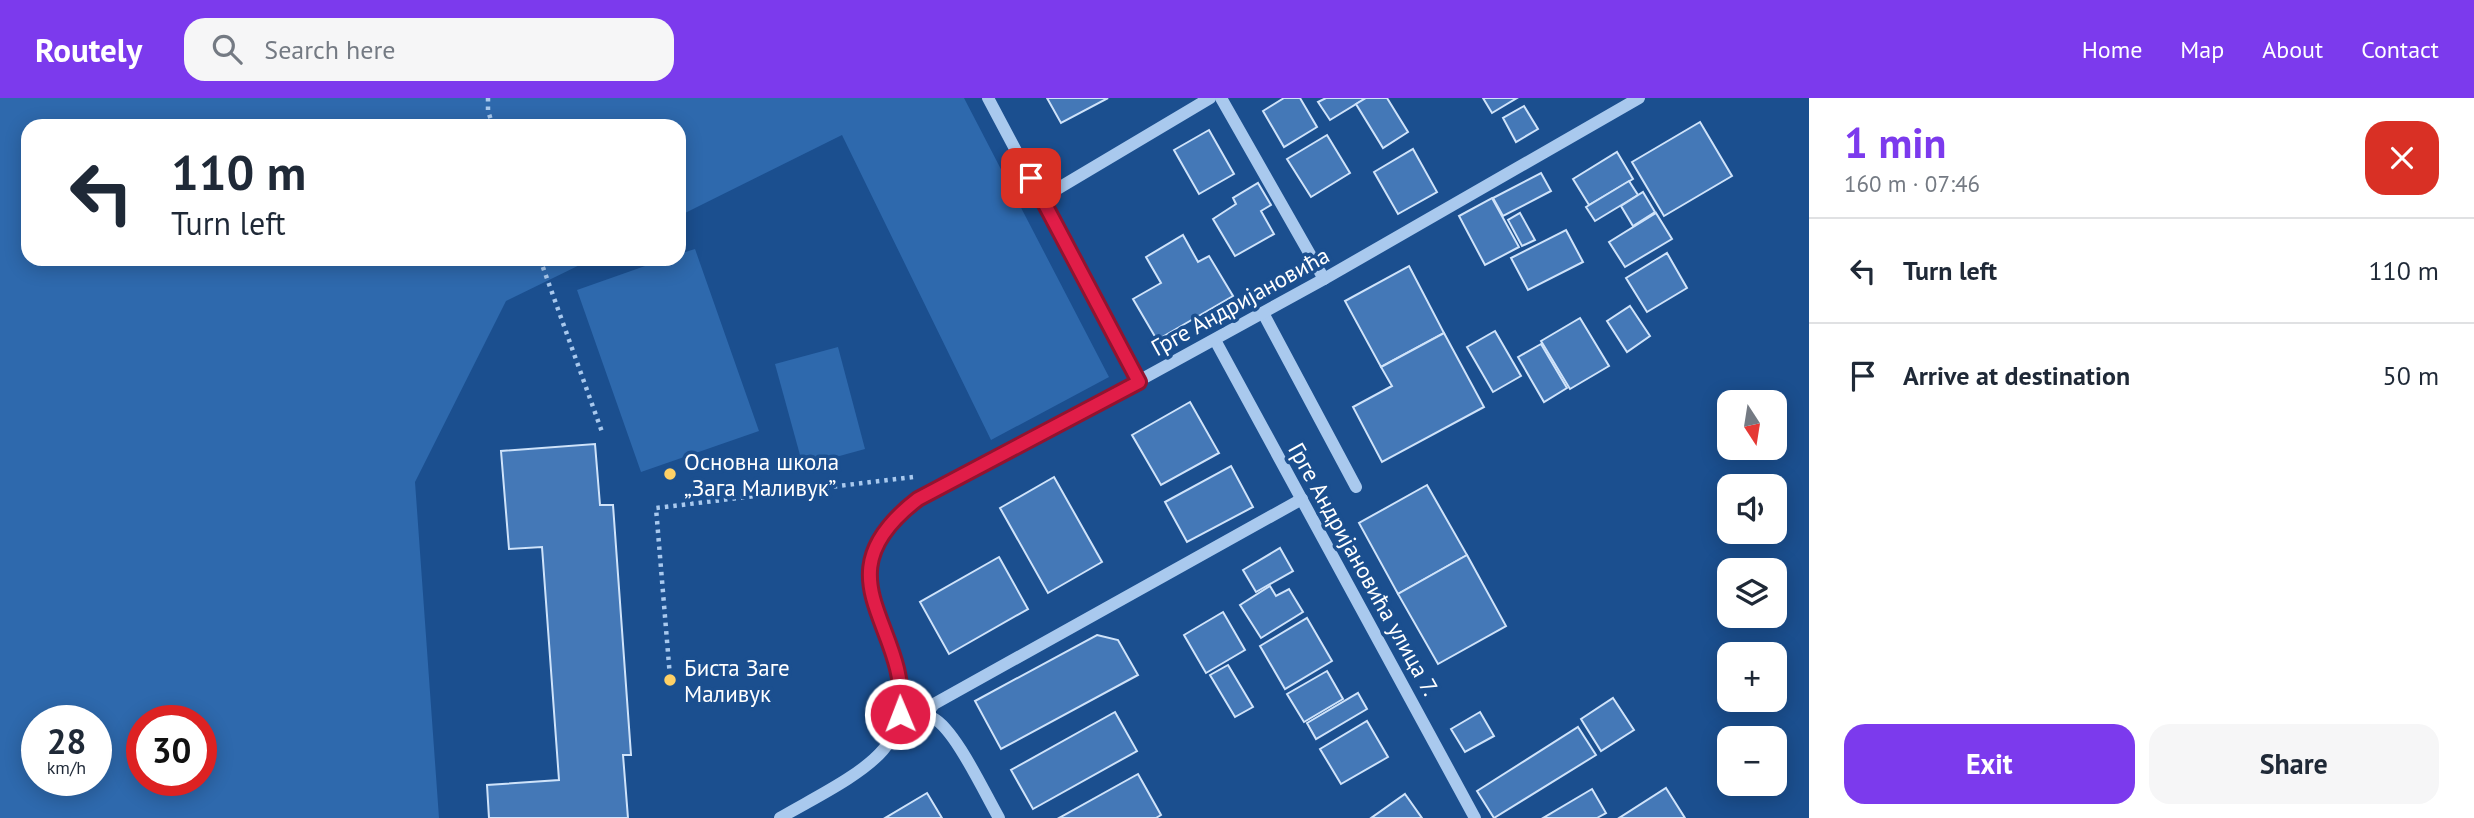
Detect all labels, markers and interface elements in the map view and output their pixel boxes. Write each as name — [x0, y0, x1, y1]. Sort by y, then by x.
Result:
search box — [184, 18, 674, 81]
text: Routely — [35, 28, 142, 71]
icon: search — [208, 30, 246, 68]
text: Search here — [264, 33, 395, 66]
text: Home — [2082, 34, 2142, 65]
text: Map — [2180, 34, 2224, 65]
text: About — [2262, 34, 2323, 65]
text: Contact — [2361, 34, 2439, 65]
text: 1 min — [1844, 115, 1946, 170]
button: close — [2365, 121, 2439, 195]
text: 110 m — [171, 140, 306, 204]
icon: left — [56, 147, 147, 238]
pin — [1001, 148, 1061, 208]
icon: arrive — [1012, 159, 1050, 197]
text: 160 m · 07:46 — [1844, 169, 1980, 198]
text: Turn left — [171, 202, 286, 244]
street label: Грге Андријановића — [1146, 240, 1334, 362]
icon: left — [1844, 252, 1882, 290]
text: Turn left — [1903, 254, 1997, 287]
text: 110 m — [2368, 254, 2439, 287]
icon: arrive — [1844, 357, 1882, 395]
text: Arrive at destination — [1903, 359, 2130, 392]
text: 50 m — [2383, 359, 2439, 392]
north arrow — [1717, 390, 1787, 460]
map controls — [1717, 390, 1787, 796]
street label: Грге Андријановића улица 7. — [1282, 437, 1446, 701]
place label: Основна школа „Зага Маливук” — [684, 447, 839, 502]
marker: Основна школа „Зага Маливук” — [662, 466, 678, 482]
button: sound — [1717, 474, 1787, 544]
button: layers — [1717, 558, 1787, 628]
button: + — [1717, 642, 1787, 712]
place label: Биста Заге Маливук — [684, 653, 790, 708]
marker: Биста Заге Маливук — [662, 672, 678, 688]
position arrow — [863, 677, 937, 751]
speed limit sign: 30 — [126, 705, 217, 796]
text: 28 — [47, 718, 86, 764]
button: Exit — [1844, 724, 2135, 804]
button: Share — [2149, 724, 2439, 804]
button: − — [1717, 726, 1787, 796]
text: km/h — [47, 756, 86, 779]

